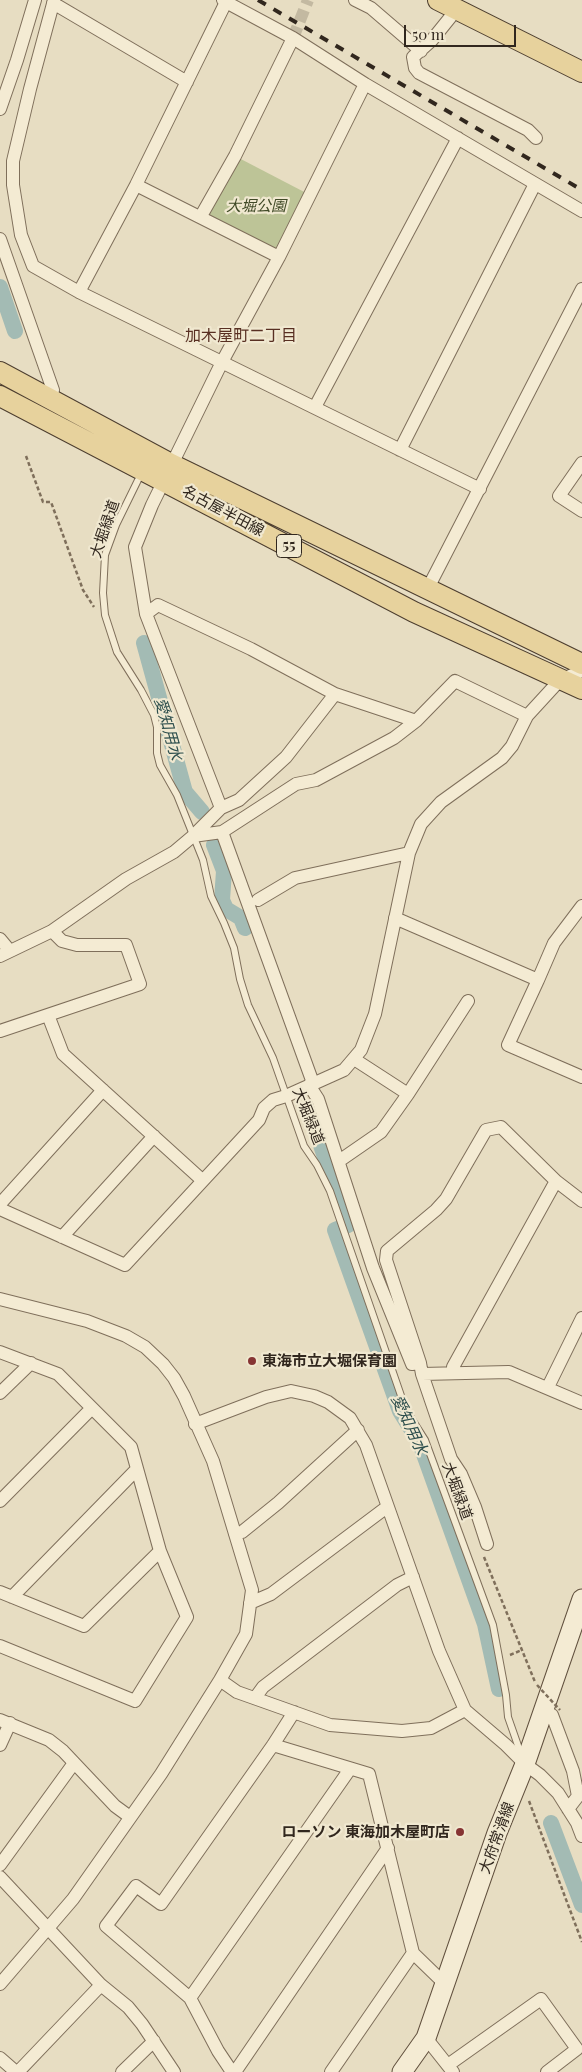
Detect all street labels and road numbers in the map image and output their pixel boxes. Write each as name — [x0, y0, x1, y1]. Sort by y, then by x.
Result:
street label: 名古屋半田線 — [179, 482, 267, 540]
street label: 大堀緑道 — [87, 498, 123, 560]
road number: 55 — [276, 534, 302, 558]
street label: 大堀緑道 — [288, 1085, 328, 1147]
street label: 大堀緑道 — [438, 1460, 476, 1522]
street label: 大府常滑線 — [476, 1800, 518, 1876]

